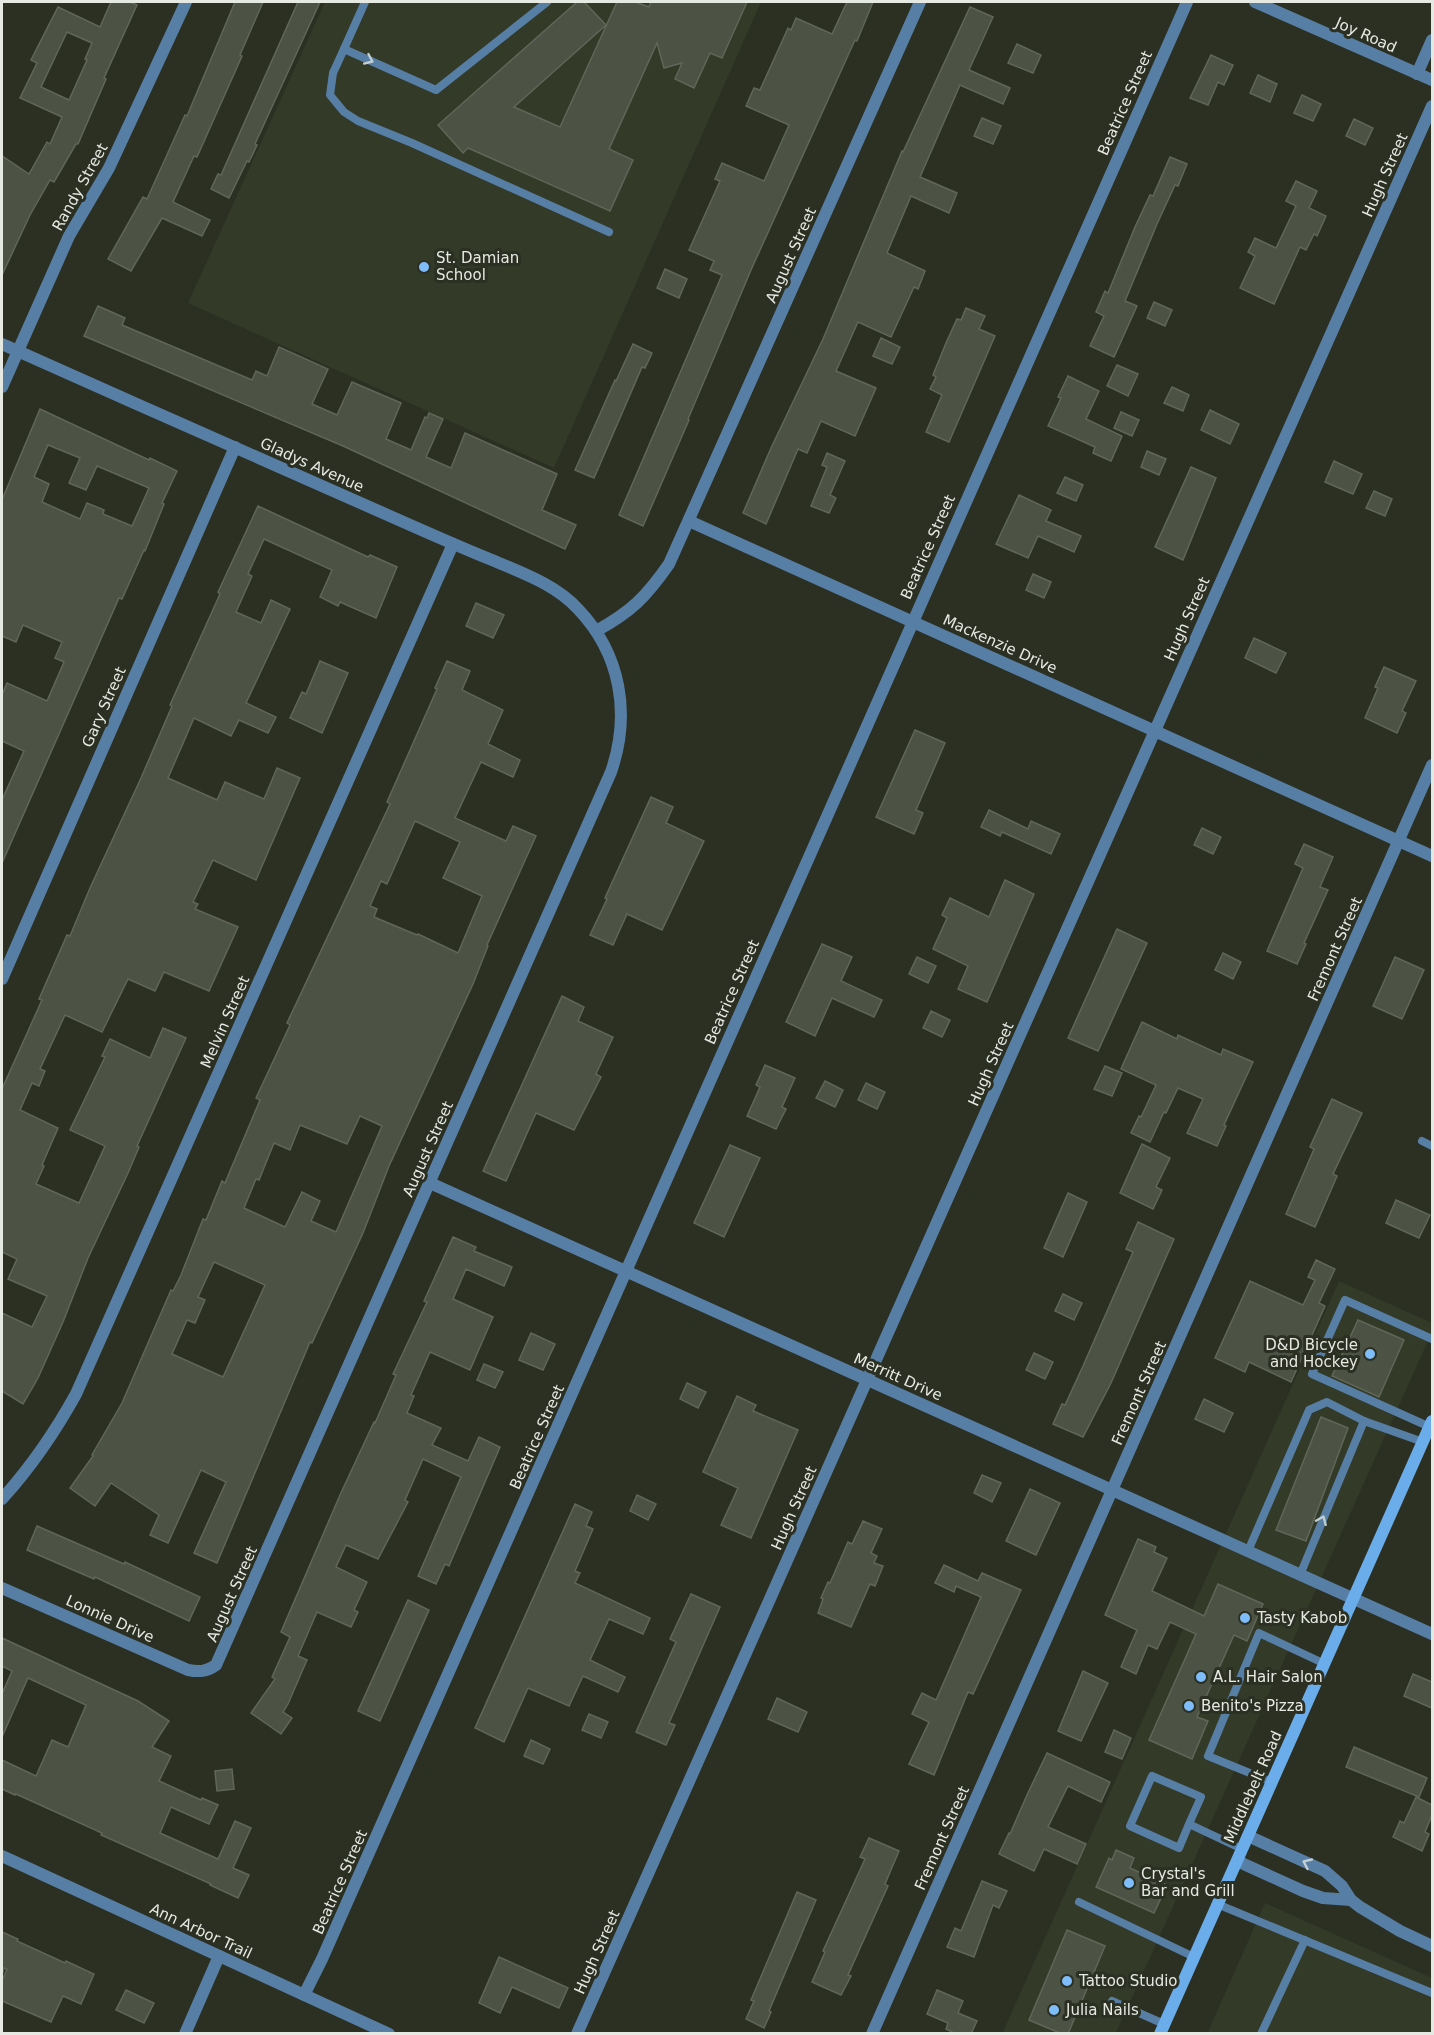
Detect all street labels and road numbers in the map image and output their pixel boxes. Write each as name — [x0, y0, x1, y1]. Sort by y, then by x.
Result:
street label: Joy Road — [1332, 13, 1399, 56]
street label: Beatrice Street — [1094, 48, 1156, 158]
street label: Hugh Street — [1358, 130, 1412, 220]
street label: Randy Street — [48, 140, 112, 234]
street label: August Street — [762, 204, 820, 306]
street label: Gladys Avenue — [257, 434, 367, 496]
street label: Beatrice Street — [897, 492, 959, 602]
street label: Hugh Street — [1160, 574, 1214, 664]
street label: Mackenzie Drive — [940, 611, 1060, 677]
street label: Gary Street — [78, 664, 130, 750]
street label: Fremont Street — [1304, 894, 1366, 1004]
street label: Beatrice Street — [701, 937, 763, 1047]
street label: Melvin Street — [197, 973, 253, 1071]
street label: Hugh Street — [964, 1019, 1018, 1109]
street label: August Street — [399, 1098, 457, 1200]
street label: Fremont Street — [1108, 1338, 1170, 1448]
street label: Merritt Drive — [851, 1349, 945, 1405]
street label: Beatrice Street — [506, 1382, 568, 1492]
street label: Hugh Street — [767, 1463, 821, 1553]
street label: August Street — [203, 1543, 261, 1645]
street label: Lonnie Drive — [63, 1592, 157, 1646]
street label: Middlebelt Road — [1220, 1728, 1286, 1846]
street label: Fremont Street — [911, 1783, 973, 1893]
street label: Beatrice Street — [309, 1827, 371, 1937]
street label: Ann Arbor Trail — [147, 1899, 255, 1963]
street label: Hugh Street — [570, 1907, 624, 1997]

